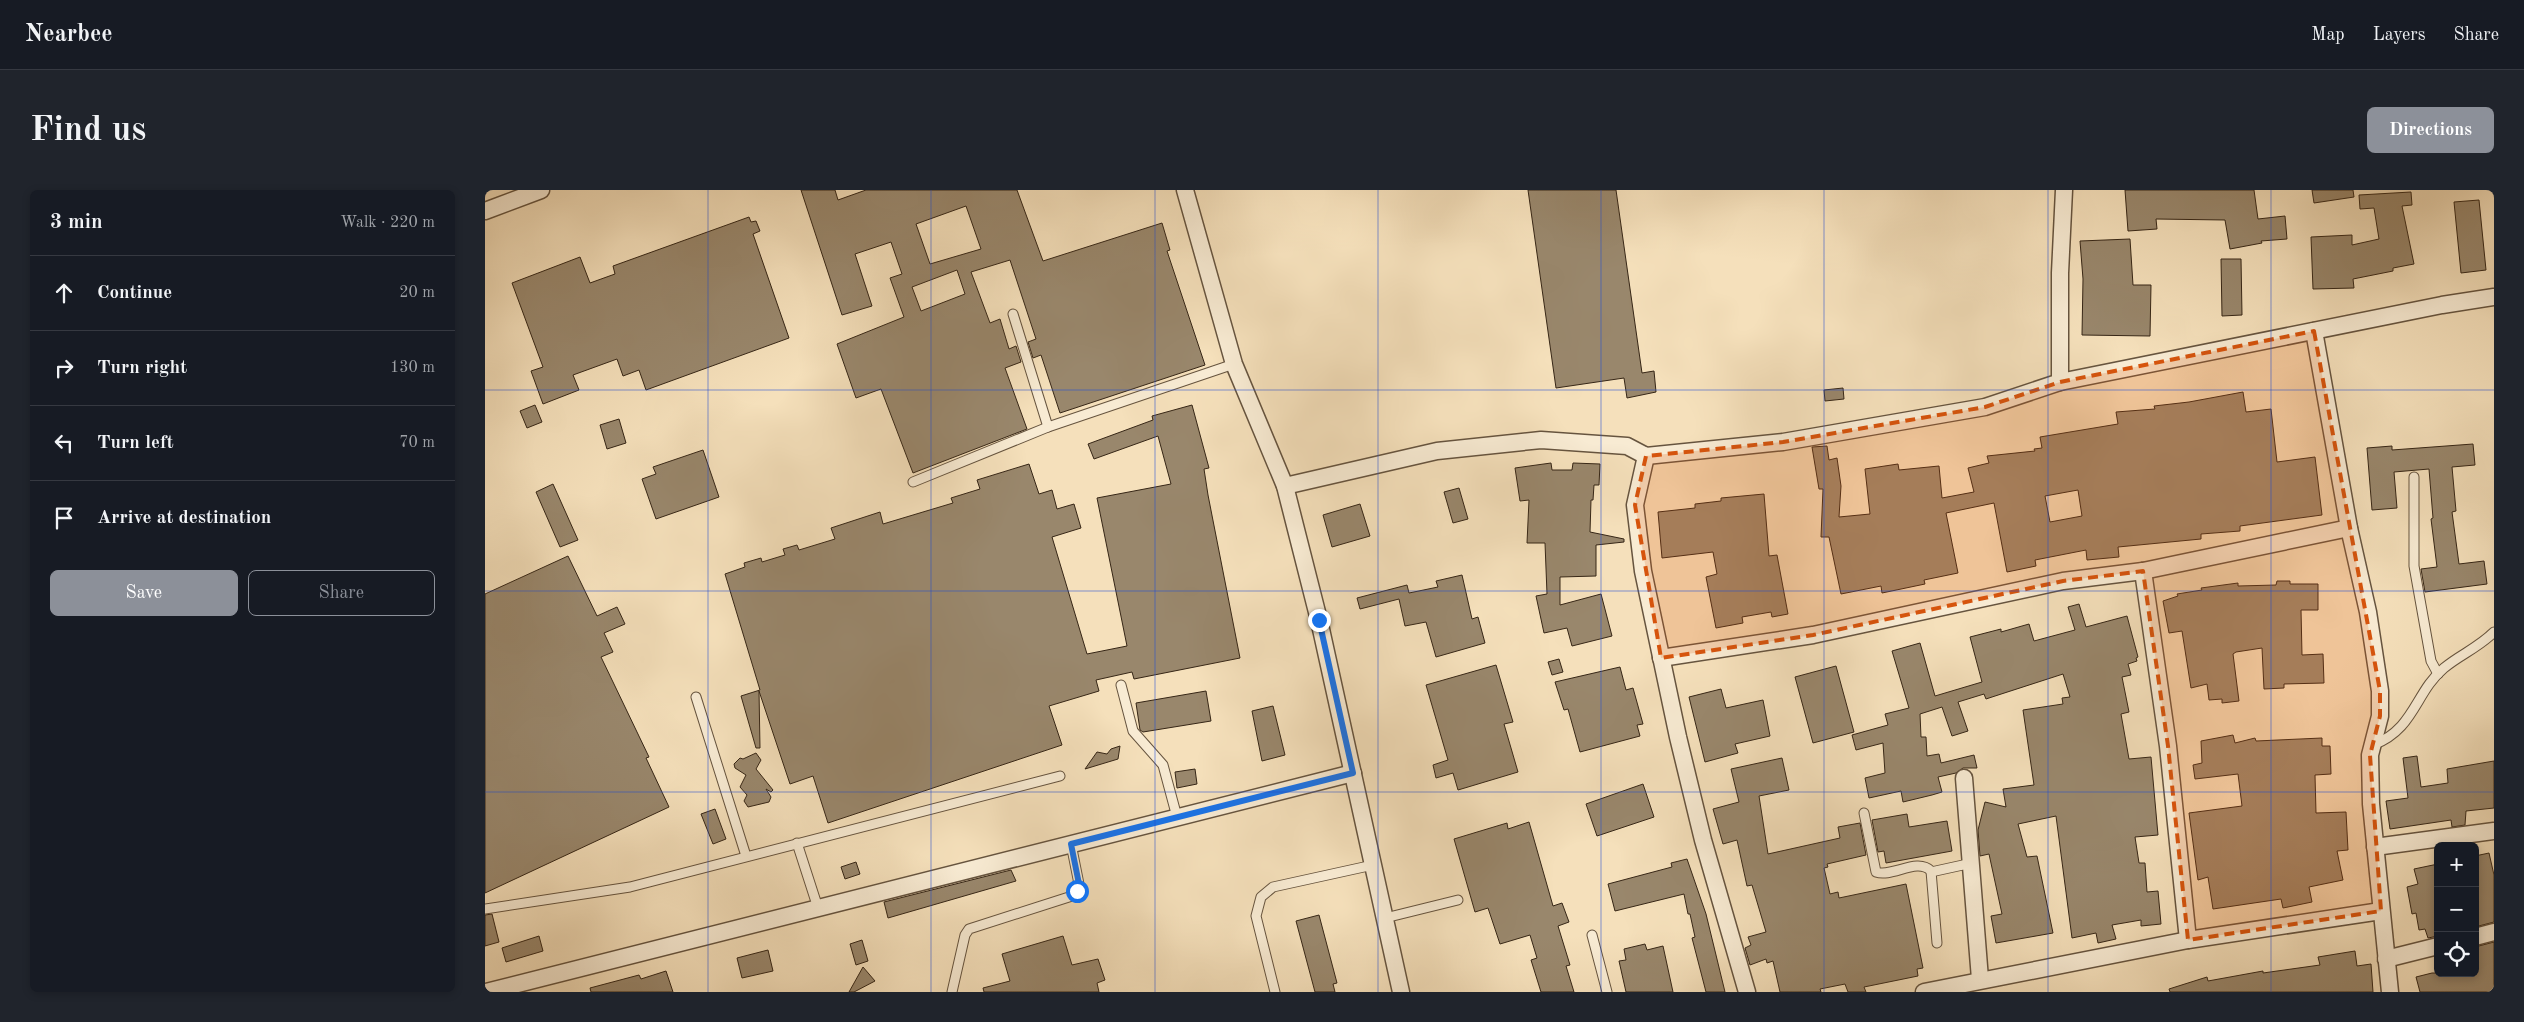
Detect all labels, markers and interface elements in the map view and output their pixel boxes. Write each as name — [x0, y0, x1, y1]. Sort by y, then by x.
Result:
text: Nearbee — [25, 23, 113, 47]
text: Map — [2311, 26, 2345, 44]
text: Layers — [2373, 26, 2425, 44]
text: Share — [2453, 26, 2499, 44]
button: Directions — [2367, 107, 2494, 153]
text: Find us — [30, 113, 146, 148]
text: 3 min — [50, 212, 103, 233]
text: Walk · 220 m — [340, 215, 435, 231]
icon: ahead — [50, 279, 78, 307]
text: Continue — [97, 284, 172, 303]
text: 20 m — [399, 285, 435, 301]
icon: right — [50, 354, 78, 382]
text: Turn right — [97, 359, 187, 378]
text: 130 m — [390, 360, 435, 376]
icon: left — [50, 429, 78, 457]
text: Turn left — [97, 434, 174, 453]
text: 70 m — [399, 435, 435, 451]
icon: arrive — [50, 504, 78, 532]
text: Arrive at destination — [97, 509, 271, 528]
button: Save — [50, 570, 238, 616]
button: Share — [248, 570, 435, 616]
route end — [1308, 609, 1331, 632]
map controls — [2434, 842, 2479, 977]
button: + — [2434, 842, 2479, 887]
route start — [1066, 880, 1089, 903]
button: − — [2434, 887, 2479, 932]
button: locate — [2434, 932, 2479, 977]

